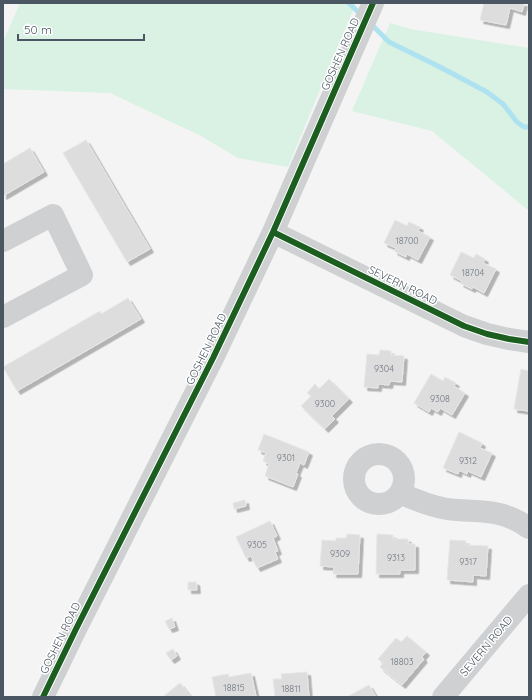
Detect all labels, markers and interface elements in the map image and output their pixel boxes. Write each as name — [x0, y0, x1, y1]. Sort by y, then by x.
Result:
street label: GOSHEN ROAD — [318, 15, 362, 93]
scale bar — [18, 16, 144, 42]
text: 50 m — [24, 22, 52, 37]
house number: 18700 — [395, 235, 419, 246]
street label: SEVERN ROAD — [366, 262, 440, 308]
house number: 18704 — [462, 267, 485, 278]
street label: GOSHEN ROAD — [183, 311, 229, 387]
house number: 9304 — [374, 363, 394, 374]
house number: 9308 — [430, 393, 450, 404]
house number: 9300 — [315, 398, 335, 409]
house number: 9301 — [277, 452, 295, 463]
house number: 9312 — [459, 455, 477, 466]
house number: 9305 — [247, 539, 267, 550]
house number: 9309 — [330, 548, 350, 559]
house number: 9313 — [387, 552, 405, 563]
house number: 9317 — [459, 556, 477, 567]
street label: GOSHEN ROAD — [37, 600, 83, 676]
street label: SEVERN ROAD — [457, 613, 516, 679]
house number: 18803 — [390, 656, 414, 667]
house number: 18815 — [223, 682, 245, 693]
house number: 18811 — [281, 683, 301, 694]

